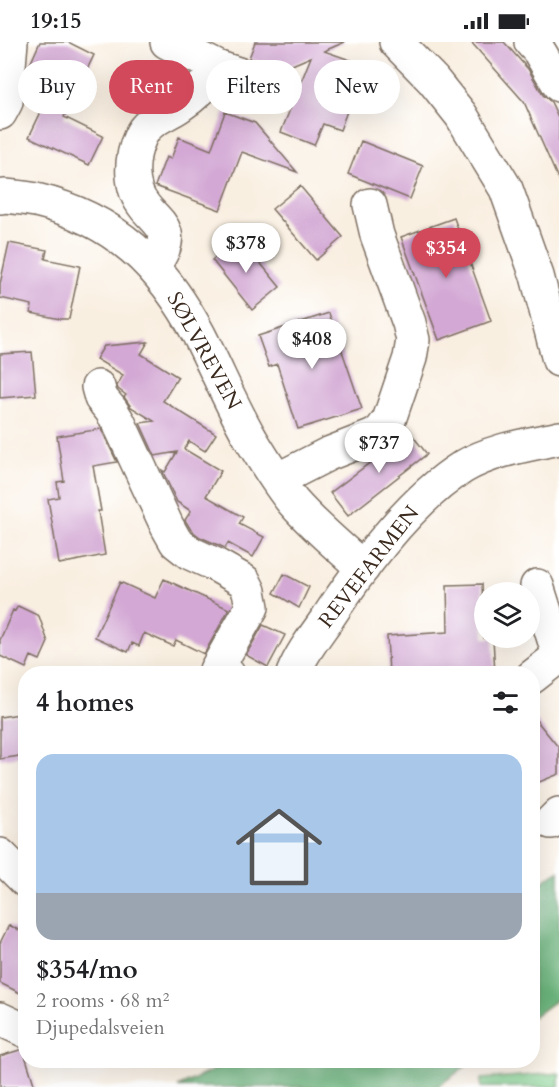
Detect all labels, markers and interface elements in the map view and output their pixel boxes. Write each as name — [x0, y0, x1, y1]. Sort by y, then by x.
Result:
text: 19:15 — [30, 6, 81, 36]
chip: Buy — [18, 60, 97, 114]
chip: Rent — [109, 60, 194, 114]
chip: Filters — [206, 60, 302, 114]
chip: New — [314, 60, 400, 114]
pin: $378 — [210, 223, 282, 274]
pin: $354 — [410, 228, 482, 279]
text: $378 — [226, 229, 266, 256]
text: $354 — [426, 234, 466, 261]
street label: SØLVREVEN — [160, 287, 248, 415]
pin: $408 — [276, 319, 348, 370]
text: $408 — [292, 325, 332, 352]
pin: $737 — [343, 423, 415, 474]
text: $737 — [359, 429, 399, 456]
street label: REVEFARMEN — [312, 500, 426, 634]
map controls — [474, 582, 540, 648]
button: layers — [474, 582, 540, 648]
text: 4 homes — [36, 685, 134, 720]
icon: filters — [489, 686, 522, 719]
icon: home — [225, 793, 333, 901]
text: $354/mo — [36, 952, 138, 987]
text: 2 rooms · 68 m² — [36, 987, 169, 1014]
text: Djupedalsveien — [36, 1014, 165, 1041]

